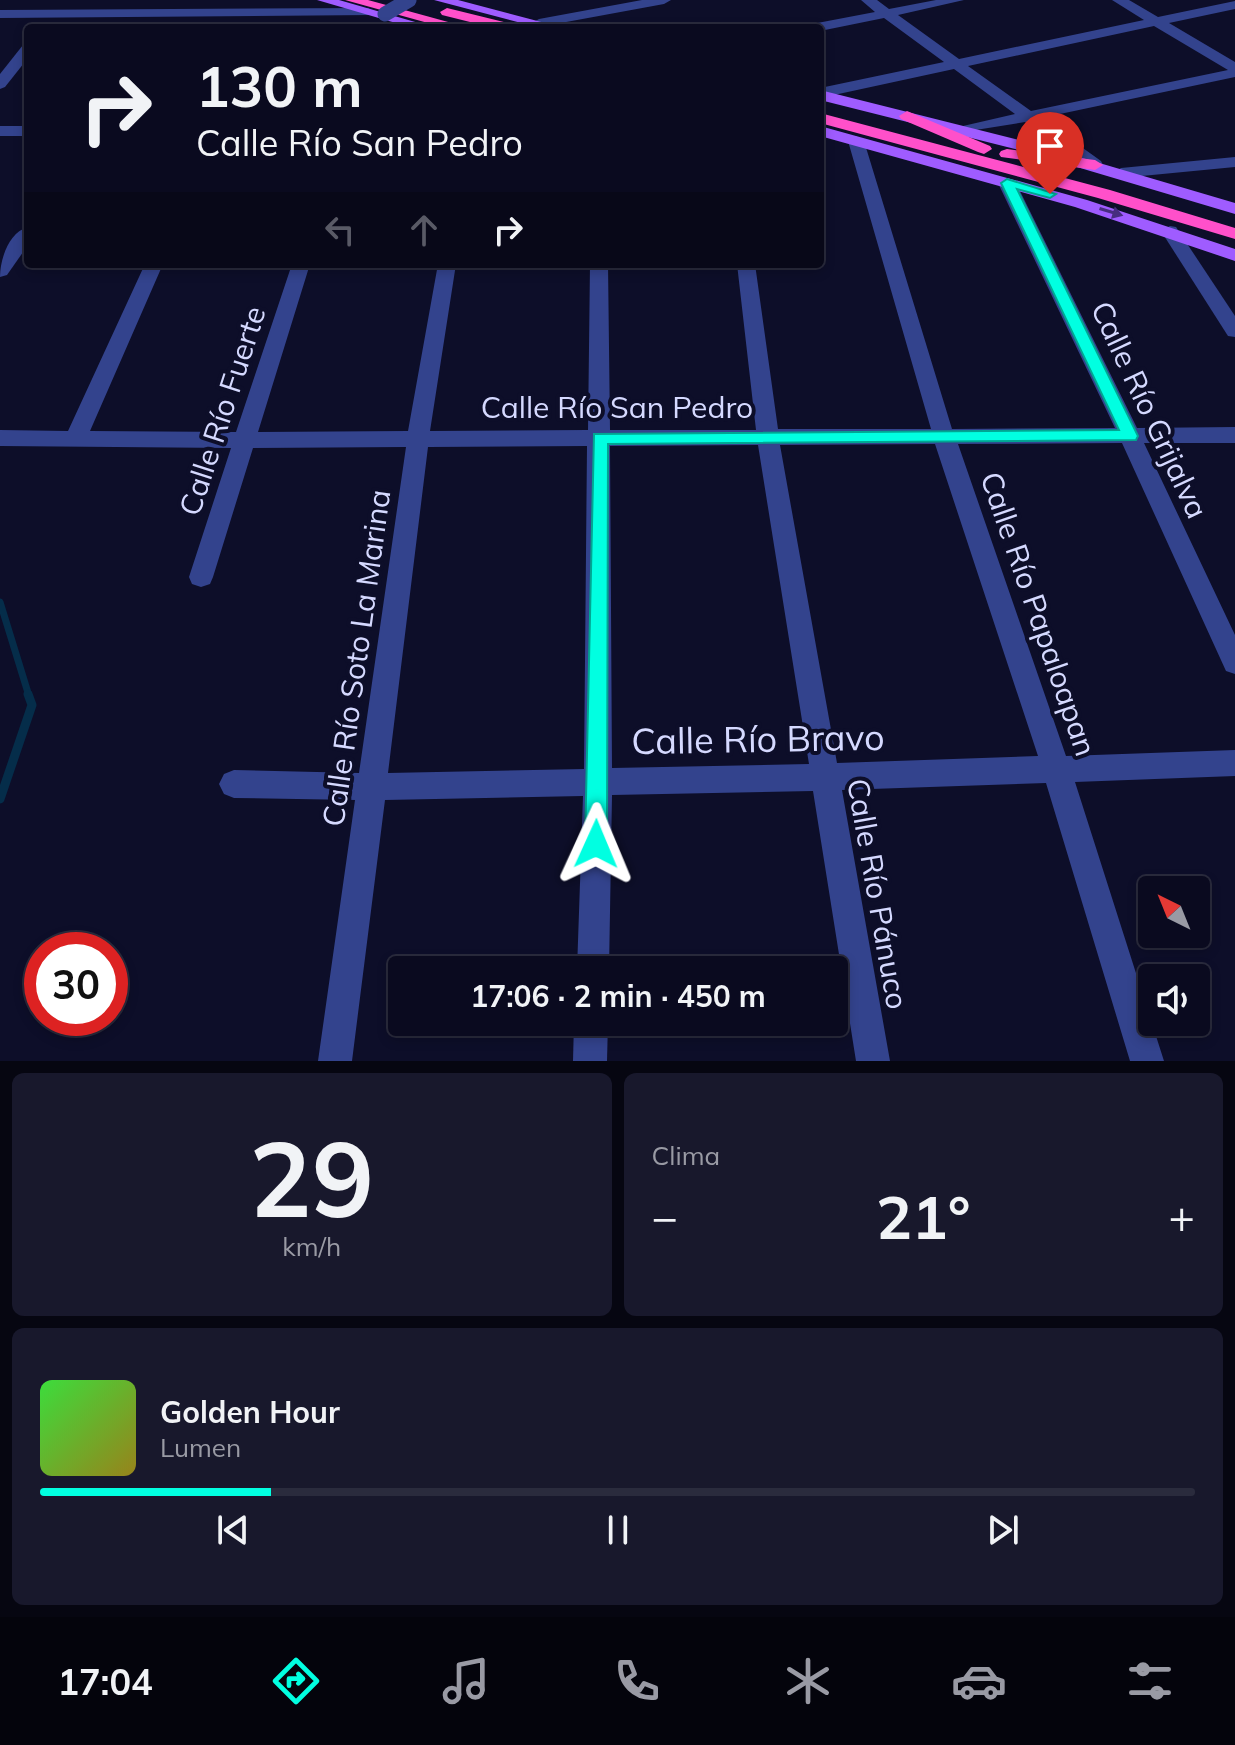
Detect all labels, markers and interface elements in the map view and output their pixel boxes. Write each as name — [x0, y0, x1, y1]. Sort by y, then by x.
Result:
text: 130 m — [196, 51, 363, 121]
icon: right — [64, 56, 168, 160]
pin — [1016, 112, 1084, 194]
text: Calle Río San Pedro — [196, 120, 523, 165]
icon: arrive — [1028, 124, 1072, 168]
one-way arrow — [1099, 206, 1123, 219]
icon: left — [318, 208, 362, 252]
icon: ahead — [402, 208, 446, 252]
icon: right — [486, 208, 530, 252]
street label: Calle Río Grijalva — [1083, 295, 1217, 524]
street label: Calle Río Fuerte — [170, 301, 274, 520]
street label: Calle Río San Pedro — [481, 388, 753, 426]
street label: Calle Río Papaloapan — [972, 467, 1105, 761]
street label: Calle Río Soto La Marina — [314, 487, 398, 829]
street label: Calle Río Bravo — [631, 714, 885, 763]
street label: Calle Río Pánuco — [839, 776, 917, 1012]
position arrow — [554, 802, 638, 886]
north arrow — [1138, 876, 1210, 948]
map controls — [1138, 876, 1210, 1036]
speed limit sign: 30 — [24, 932, 128, 1036]
button: sound — [1138, 964, 1210, 1036]
text: 17:06 · 2 min · 450 m — [470, 977, 766, 1015]
text: 29 — [249, 1112, 374, 1243]
text: Clima — [652, 1139, 720, 1172]
text: 21° — [876, 1179, 971, 1254]
text: − — [652, 1189, 678, 1244]
text: + — [1169, 1189, 1195, 1244]
text: km/h — [282, 1230, 341, 1263]
text: Golden Hour — [160, 1393, 340, 1431]
text: Lumen — [160, 1431, 241, 1464]
icon: previous — [211, 1508, 255, 1552]
icon: pause — [596, 1508, 640, 1552]
icon: next — [981, 1508, 1025, 1552]
icon: directions — [268, 1653, 324, 1709]
icon: music — [438, 1653, 494, 1709]
icon: phone — [609, 1653, 665, 1709]
icon: climate — [780, 1653, 836, 1709]
icon: car — [951, 1653, 1007, 1709]
icon: filters — [1122, 1653, 1178, 1709]
text: 17:04 — [57, 1659, 153, 1704]

